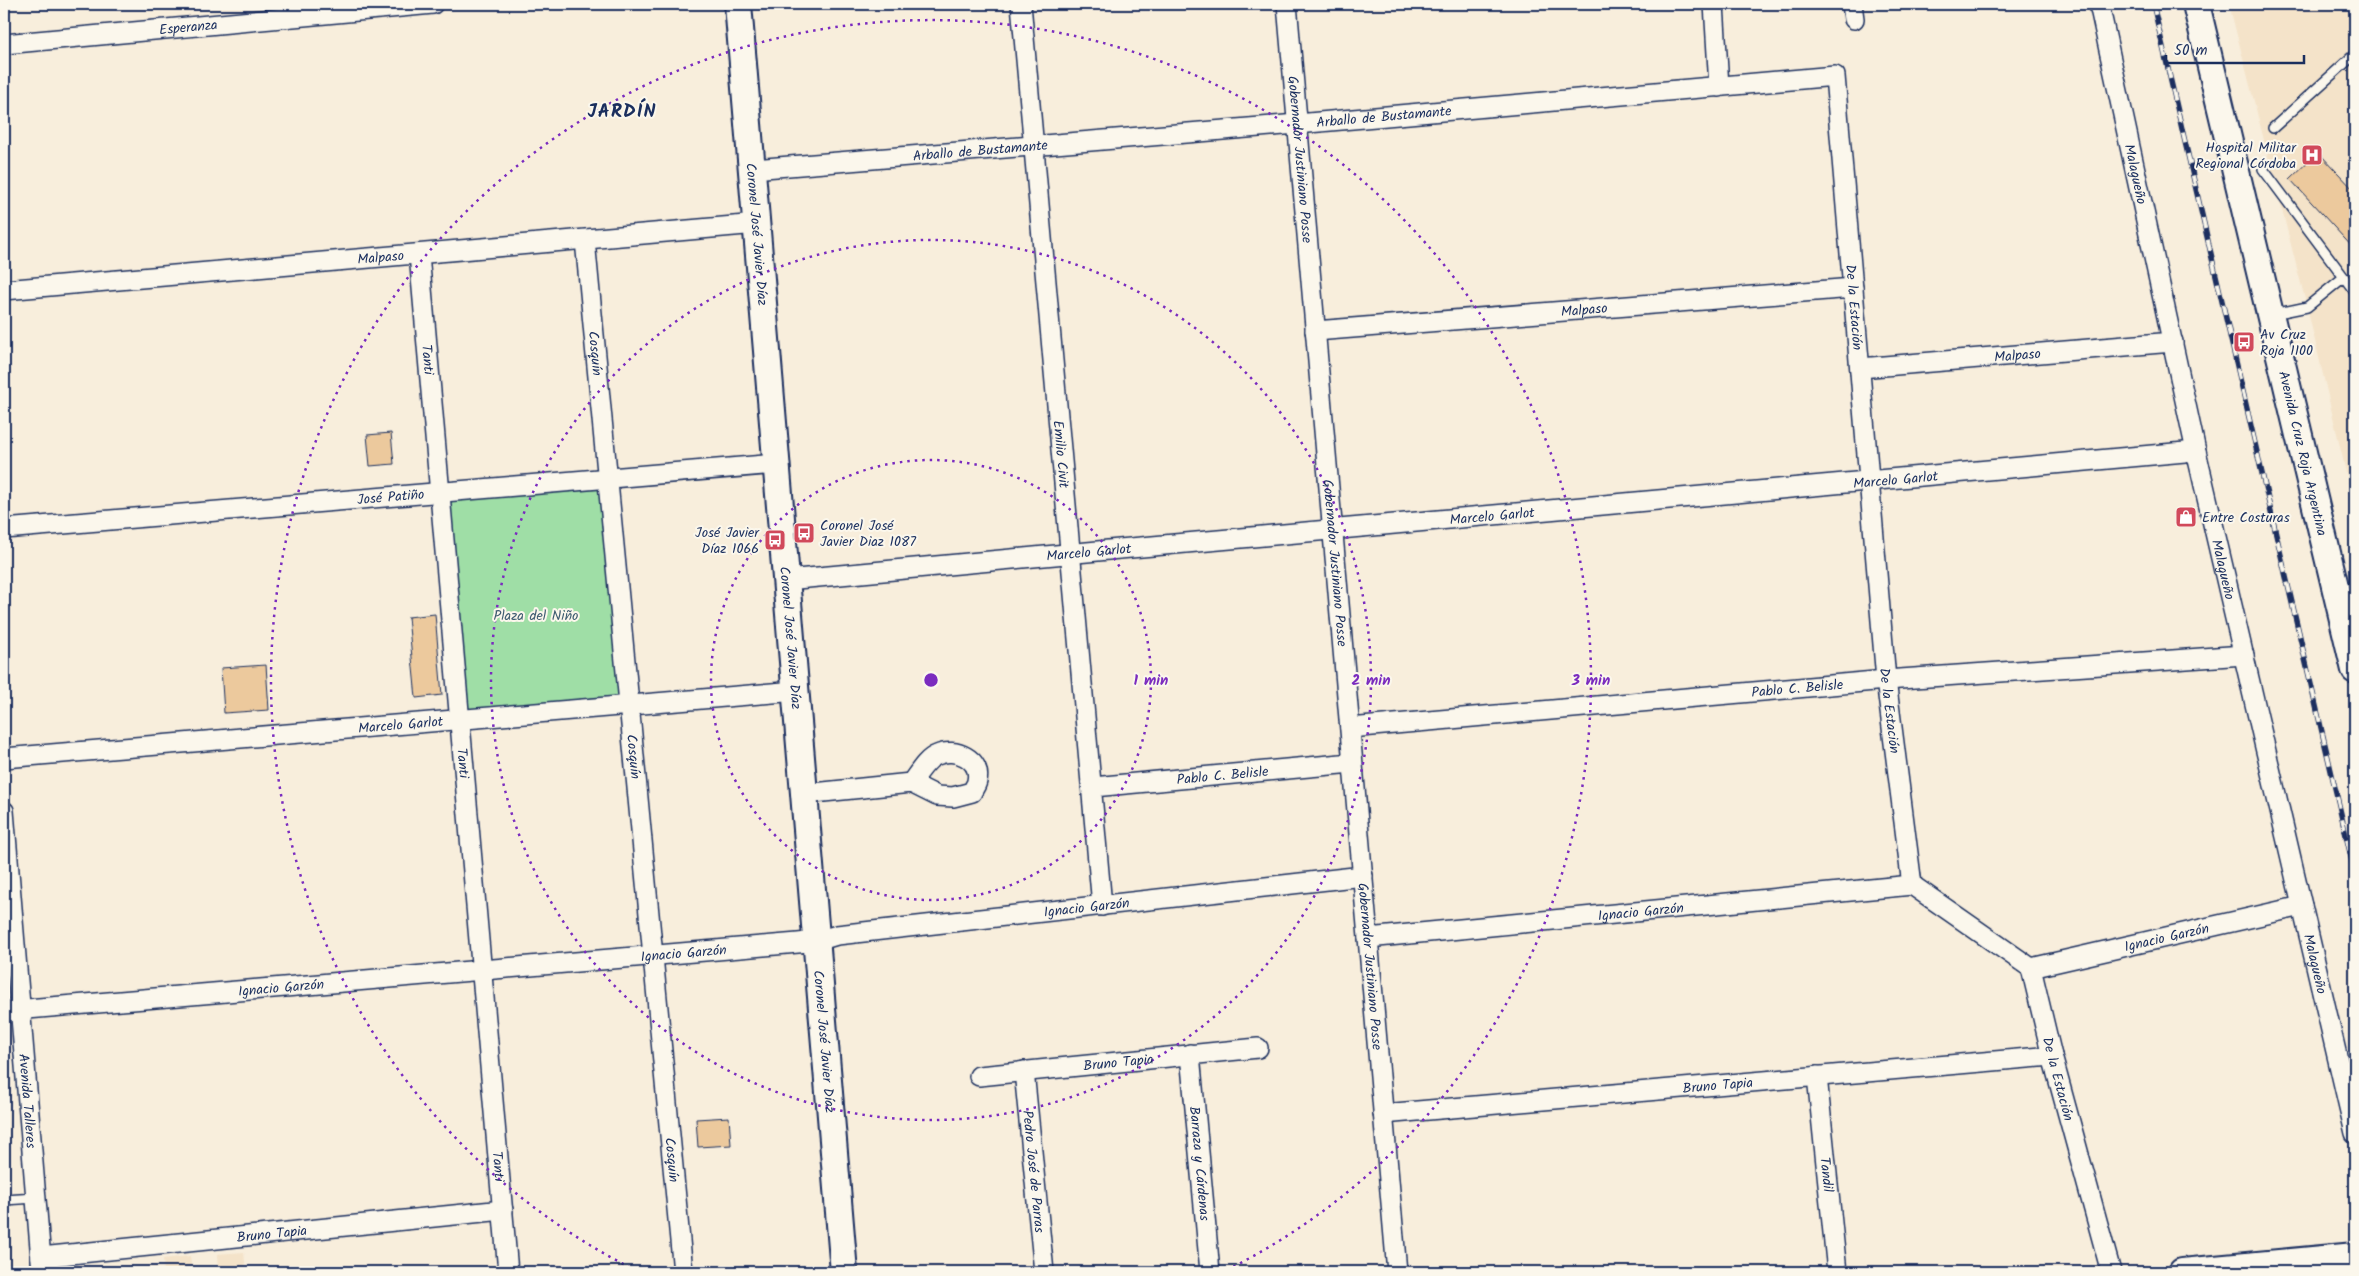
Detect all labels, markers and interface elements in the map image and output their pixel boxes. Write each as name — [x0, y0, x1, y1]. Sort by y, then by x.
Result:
street label: Esperanza — [158, 14, 219, 41]
scale bar — [2166, 32, 2304, 64]
text: 50 m — [2174, 39, 2208, 63]
street label: Gobernador Justiniano Posse — [1281, 75, 1318, 245]
district label: JARDÍN — [587, 97, 657, 127]
street label: Arballo de Bustamante — [1315, 100, 1453, 134]
street label: Arballo de Bustamante — [912, 135, 1049, 168]
place label: Hospital Militar Regional Córdoba — [2196, 137, 2297, 175]
street label: Malagueño — [2118, 142, 2152, 206]
hospital icon: Hospital Militar Regional Córdoba — [2300, 143, 2324, 167]
street label: Coronel José Javier Díaz — [739, 162, 773, 307]
street label: Malpaso — [356, 245, 405, 271]
street label: De la Estación — [1839, 263, 1868, 351]
street label: Malpaso — [1560, 298, 1608, 323]
place label: Av Cruz Roja 1100 — [2260, 324, 2313, 362]
street label: Cosquín — [582, 330, 608, 377]
bus stop icon: Av Cruz Roja 1100 — [2232, 330, 2256, 354]
street label: Malpaso — [1993, 343, 2042, 369]
street label: Tanti — [415, 344, 440, 376]
street label: Avenida Cruz Roja Argentina — [2272, 369, 2333, 538]
street label: Emilio Civit — [1046, 419, 1074, 490]
street label: Marcelo Garlot — [1852, 466, 1940, 495]
street label: Gobernador Justiniano Posse — [1316, 478, 1353, 648]
street label: José Patiño — [356, 484, 425, 511]
street label: Marcelo Garlot — [1449, 502, 1536, 532]
shop icon: Entre Costuras — [2174, 505, 2198, 529]
place label: Entre Costuras — [2202, 507, 2290, 529]
place label: Coronel José Javier Diaz 1087 — [820, 515, 916, 553]
bus stop icon: Coronel José Javier Diaz 1087 — [792, 521, 816, 545]
place label: José Javier Díaz 1066 — [695, 522, 760, 560]
bus stop icon: José Javier Díaz 1066 — [763, 528, 787, 552]
street label: Malagueño — [2205, 537, 2240, 602]
street label: Marcelo Garlot — [1045, 538, 1133, 568]
street label: Coronel José Javier Díaz — [773, 566, 807, 710]
park label: Plaza del Niño — [494, 605, 578, 627]
street label: De la Estación — [1873, 667, 1905, 755]
text: 1 min — [1134, 669, 1168, 693]
text: 2 min — [1351, 669, 1391, 693]
text: 3 min — [1571, 669, 1610, 693]
centre of rings — [922, 671, 940, 689]
street label: Pablo C. Belisle — [1750, 674, 1845, 704]
street label: Marcelo Garlot — [357, 711, 445, 740]
street label: Cosquín — [620, 733, 646, 780]
street label: Tanti — [450, 747, 475, 780]
street label: Pablo C. Belisle — [1176, 761, 1270, 791]
street label: Gobernador Justiniano Posse — [1351, 882, 1388, 1052]
street label: Ignacio Garzón — [1043, 892, 1131, 924]
street label: Ignacio Garzón — [1597, 897, 1685, 928]
street label: Ignacio Garzón — [2122, 918, 2211, 958]
street label: Malagueño — [2297, 932, 2332, 996]
street label: Ignacio Garzón — [640, 939, 728, 968]
street label: Coronel José Javier Díaz — [807, 969, 841, 1114]
street label: Ignacio Garzón — [237, 974, 325, 1003]
street label: De la Estación — [2036, 1035, 2079, 1124]
street label: Bruno Tapia — [1082, 1049, 1155, 1077]
street label: Avenida Talleres — [12, 1053, 42, 1149]
street label: Bruno Tapia — [1682, 1072, 1754, 1100]
street label: Barraza y Cárdenas — [1183, 1105, 1215, 1222]
street label: Pedro José de Parras — [1016, 1109, 1050, 1234]
street label: Cosquín — [658, 1137, 684, 1183]
street label: Tanti — [486, 1151, 510, 1183]
street label: Tandil — [1813, 1156, 1839, 1194]
street label: Bruno Tapia — [236, 1220, 308, 1249]

